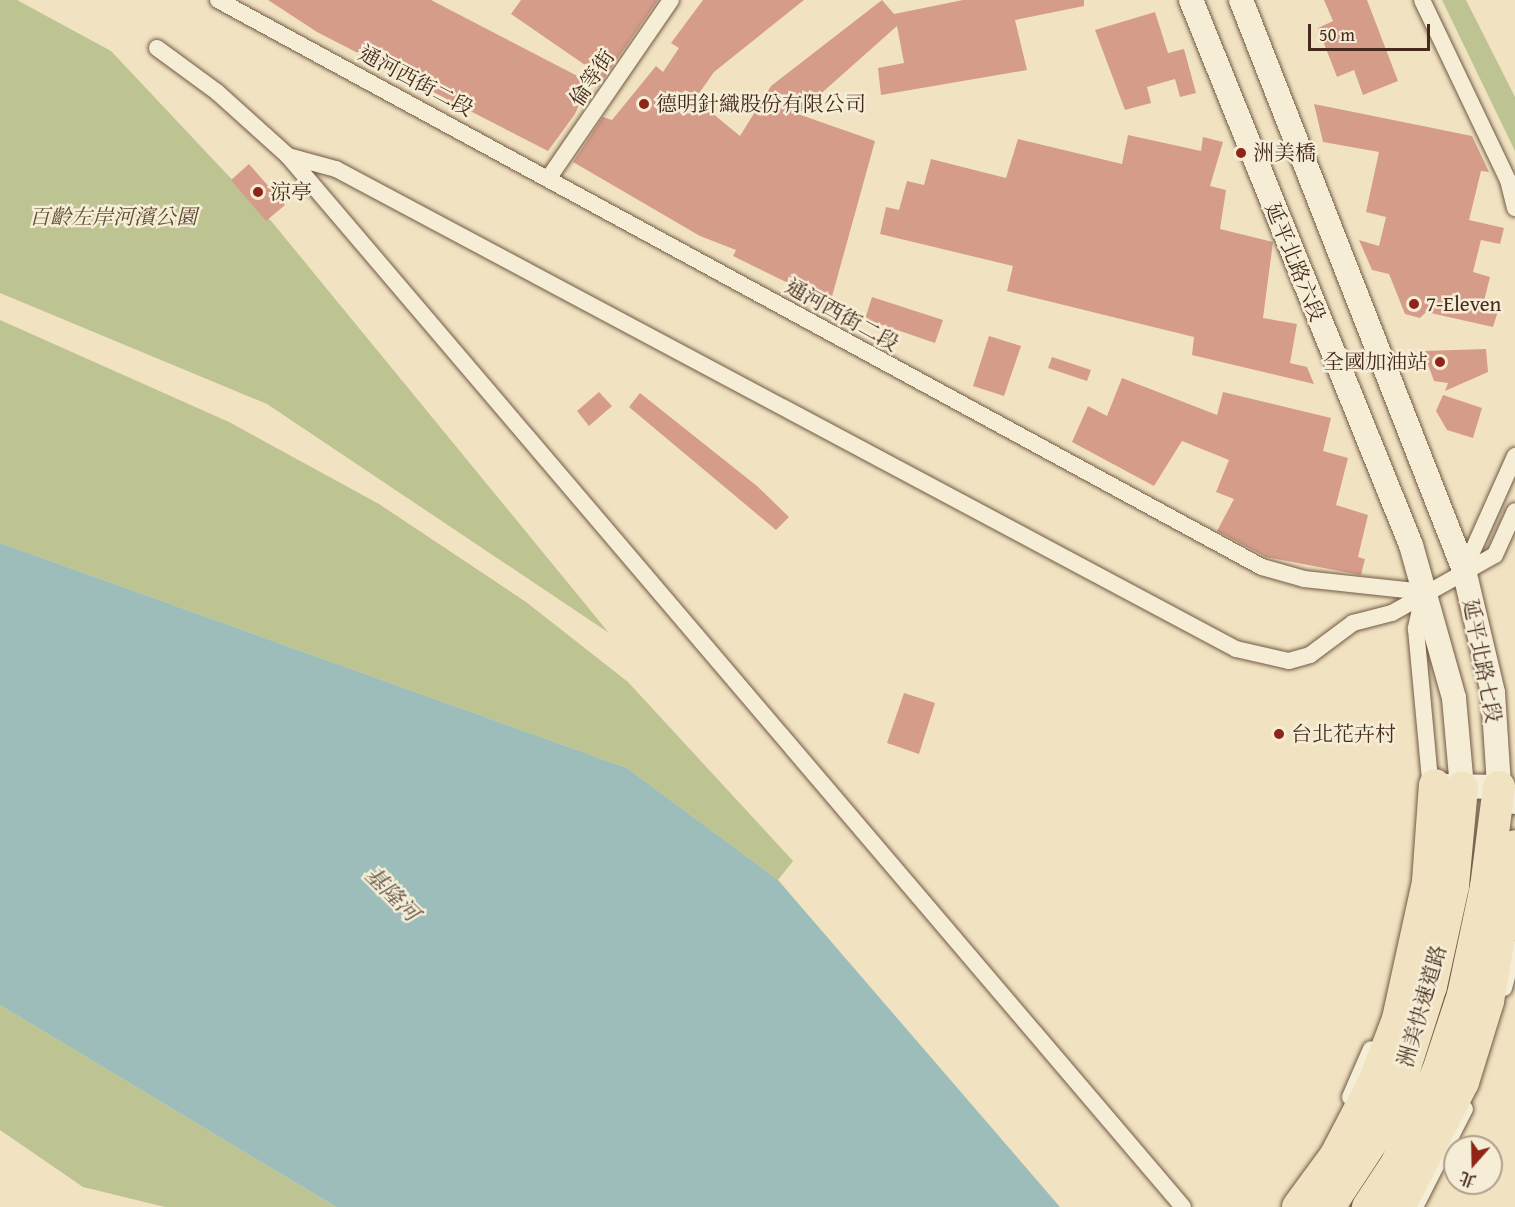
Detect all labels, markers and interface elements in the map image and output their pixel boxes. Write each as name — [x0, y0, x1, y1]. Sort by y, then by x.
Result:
scale bar — [1311, 12, 1432, 50]
text: 50 m — [1319, 21, 1355, 48]
street label: 通河西街二段 — [354, 40, 478, 122]
street label: 倫等街 — [564, 45, 620, 111]
place label: 德明針織股份有限公司 — [656, 91, 866, 117]
marker: 德明針織股份有限公司 — [637, 97, 651, 111]
place label: 洲美橋 — [1253, 140, 1316, 166]
marker: 洲美橋 — [1234, 146, 1248, 160]
place label: 涼亭 — [270, 179, 312, 205]
marker: 涼亭 — [251, 185, 265, 199]
street label: 延平北路六段 — [1260, 199, 1330, 325]
park label: 百齡左岸河濱公園 — [29, 204, 197, 230]
street label: 通河西街二段 — [781, 273, 903, 357]
place label: 7-Eleven — [1426, 291, 1501, 317]
marker: 7-Eleven — [1407, 297, 1421, 311]
place label: 全國加油站 — [1323, 349, 1428, 375]
marker: 全國加油站 — [1433, 355, 1447, 369]
street label: 延平北路七段 — [1458, 597, 1506, 725]
place label: 台北花卉村 — [1291, 721, 1396, 747]
marker: 台北花卉村 — [1272, 727, 1286, 741]
water label: 基隆河 — [359, 861, 425, 927]
street label: 洲美快速道路 — [1393, 942, 1451, 1070]
north arrow — [1443, 1135, 1503, 1195]
text: 北 — [1456, 1166, 1479, 1194]

